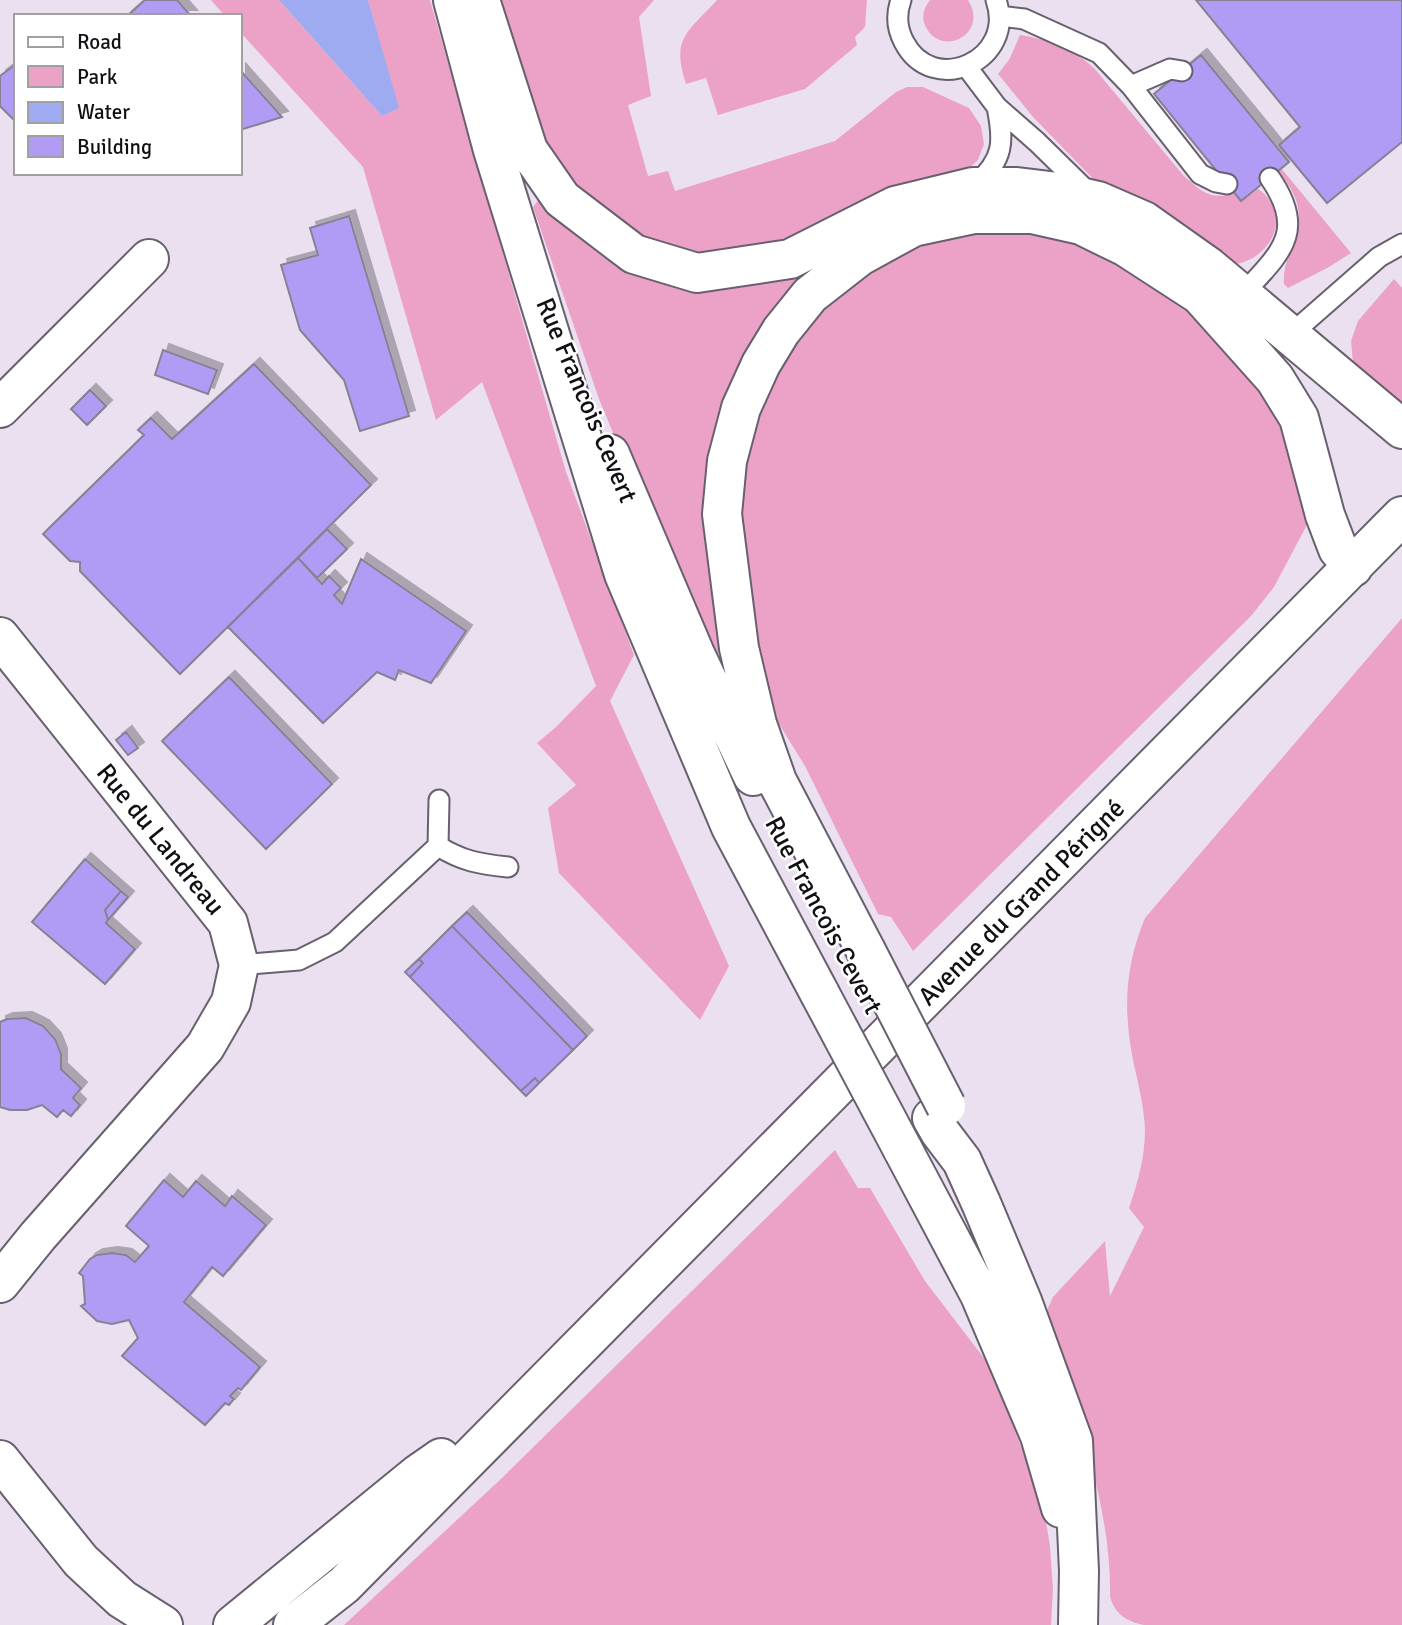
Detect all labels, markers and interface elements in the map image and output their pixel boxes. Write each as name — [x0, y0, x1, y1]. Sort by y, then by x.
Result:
legend — [14, 14, 242, 175]
text: Road — [77, 29, 122, 55]
text: Park — [77, 64, 118, 90]
text: Water — [77, 99, 130, 125]
text: Building — [77, 134, 152, 160]
street label: Rue Francois Cevert — [528, 293, 644, 508]
street label: Rue du Landreau — [89, 757, 231, 922]
street label: Avenue du Grand Périgné — [912, 793, 1132, 1013]
street label: Rue Francois Cevert — [758, 811, 889, 1020]

